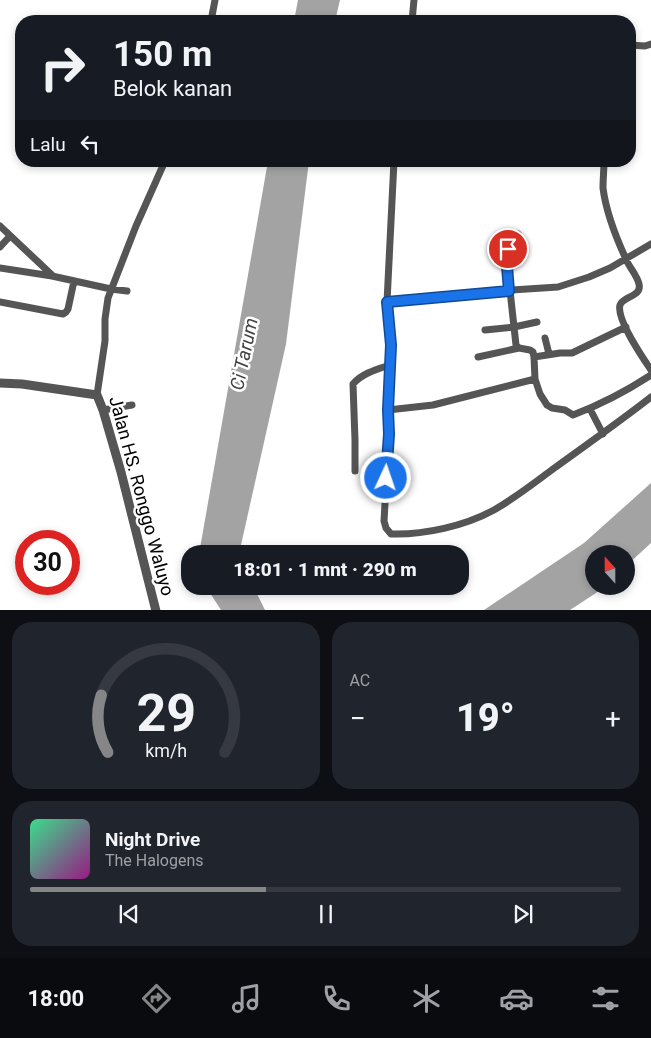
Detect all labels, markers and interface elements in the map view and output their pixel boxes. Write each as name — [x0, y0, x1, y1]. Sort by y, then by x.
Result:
text: 150 m — [113, 34, 212, 75]
icon: right — [30, 35, 95, 100]
text: Belok kanan — [113, 76, 232, 101]
icon: left — [76, 130, 104, 158]
text: Lalu — [30, 133, 66, 156]
pin — [487, 228, 529, 270]
icon: arrive — [494, 235, 522, 263]
water label: Ci Tarum — [225, 316, 263, 392]
street label: Jalan HS. Ronggo Waluyo — [105, 394, 179, 598]
position arrow — [359, 451, 411, 503]
speed limit sign: 30 — [15, 530, 80, 595]
north arrow — [585, 545, 635, 595]
map controls — [585, 545, 635, 595]
text: 18:01 · 1 mnt · 290 m — [233, 558, 417, 581]
text: AC — [350, 671, 370, 690]
text: 29 — [136, 683, 196, 744]
text: 19° — [456, 696, 515, 740]
text: − — [350, 702, 366, 735]
text: + — [605, 702, 621, 735]
text: km/h — [145, 740, 187, 761]
text: Night Drive — [105, 828, 200, 851]
text: The Halogens — [105, 851, 204, 870]
icon: previous — [115, 900, 143, 928]
icon: pause — [312, 900, 340, 928]
icon: next — [509, 900, 537, 928]
icon: directions — [139, 981, 174, 1016]
icon: music — [229, 981, 264, 1016]
icon: phone — [319, 981, 354, 1016]
icon: climate — [409, 981, 444, 1016]
icon: car — [499, 981, 534, 1016]
icon: filters — [588, 981, 623, 1016]
text: 18:00 — [27, 986, 84, 1011]

